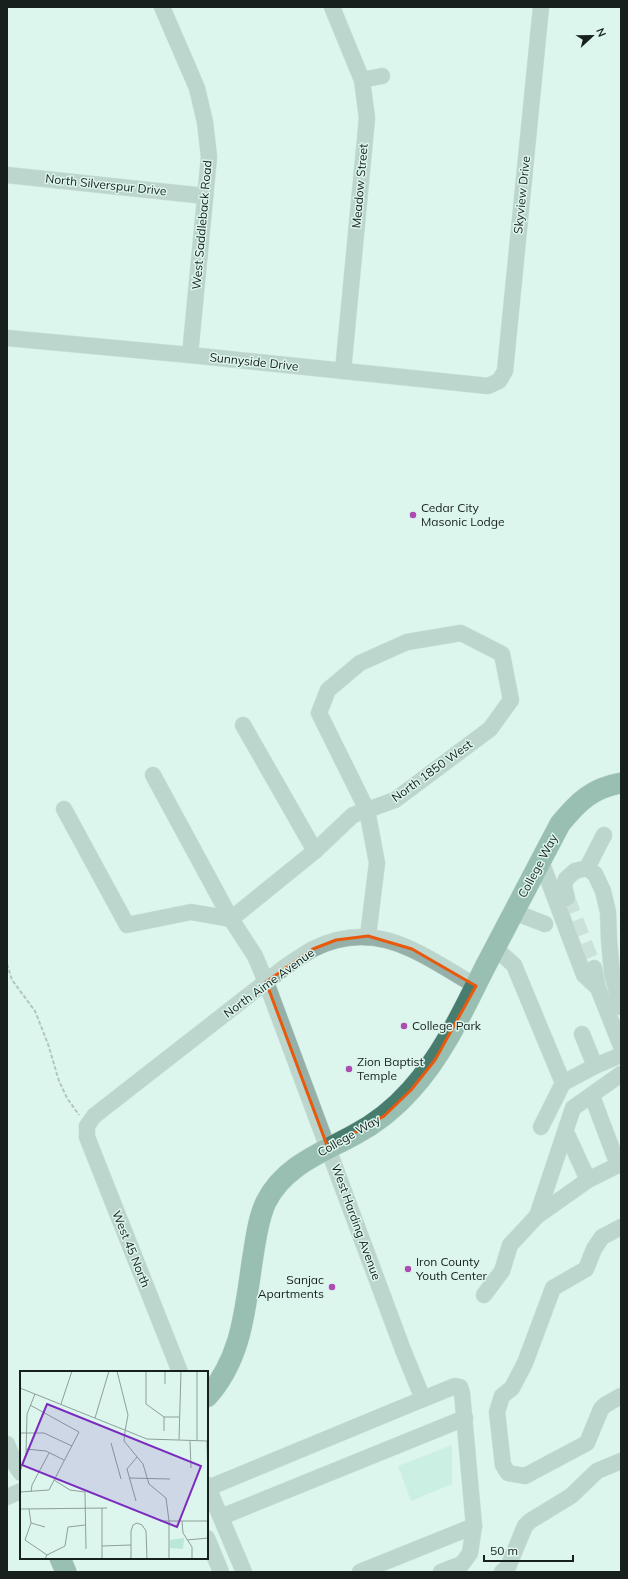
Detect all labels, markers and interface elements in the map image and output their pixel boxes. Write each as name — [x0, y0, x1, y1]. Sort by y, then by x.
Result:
north arrow — [572, 16, 612, 56]
text: N — [593, 26, 609, 39]
street label: Meadow Street — [348, 143, 371, 229]
street label: Skyview Drive — [510, 155, 533, 235]
street label: West Saddleback Road — [188, 160, 215, 290]
street label: North Silverspur Drive — [45, 171, 167, 198]
street label: Sunnyside Drive — [209, 349, 299, 374]
place label: Cedar City Masonic Lodge — [421, 500, 505, 529]
marker: Cedar City Masonic Lodge — [408, 510, 418, 520]
street label: North 1850 West — [388, 736, 475, 805]
street label: College Way — [515, 831, 561, 900]
street label: North Aime Avenue — [220, 945, 317, 1021]
place label: College Park — [412, 1018, 482, 1033]
marker: College Park — [399, 1021, 409, 1031]
place label: Zion Baptist Temple — [357, 1054, 424, 1083]
marker: Zion Baptist Temple — [344, 1064, 354, 1074]
street label: College Way — [315, 1111, 383, 1160]
street label: West Harding Avenue — [329, 1162, 384, 1282]
street label: West 45 North — [109, 1208, 154, 1289]
place label: Iron County Youth Center — [415, 1254, 487, 1283]
marker: Iron County Youth Center — [403, 1264, 413, 1274]
place label: Sanjac Apartments — [258, 1272, 324, 1301]
marker: Sanjac Apartments — [327, 1282, 337, 1292]
inset map — [20, 1371, 208, 1559]
scale bar — [484, 1537, 573, 1563]
text: 50 m — [490, 1543, 518, 1558]

